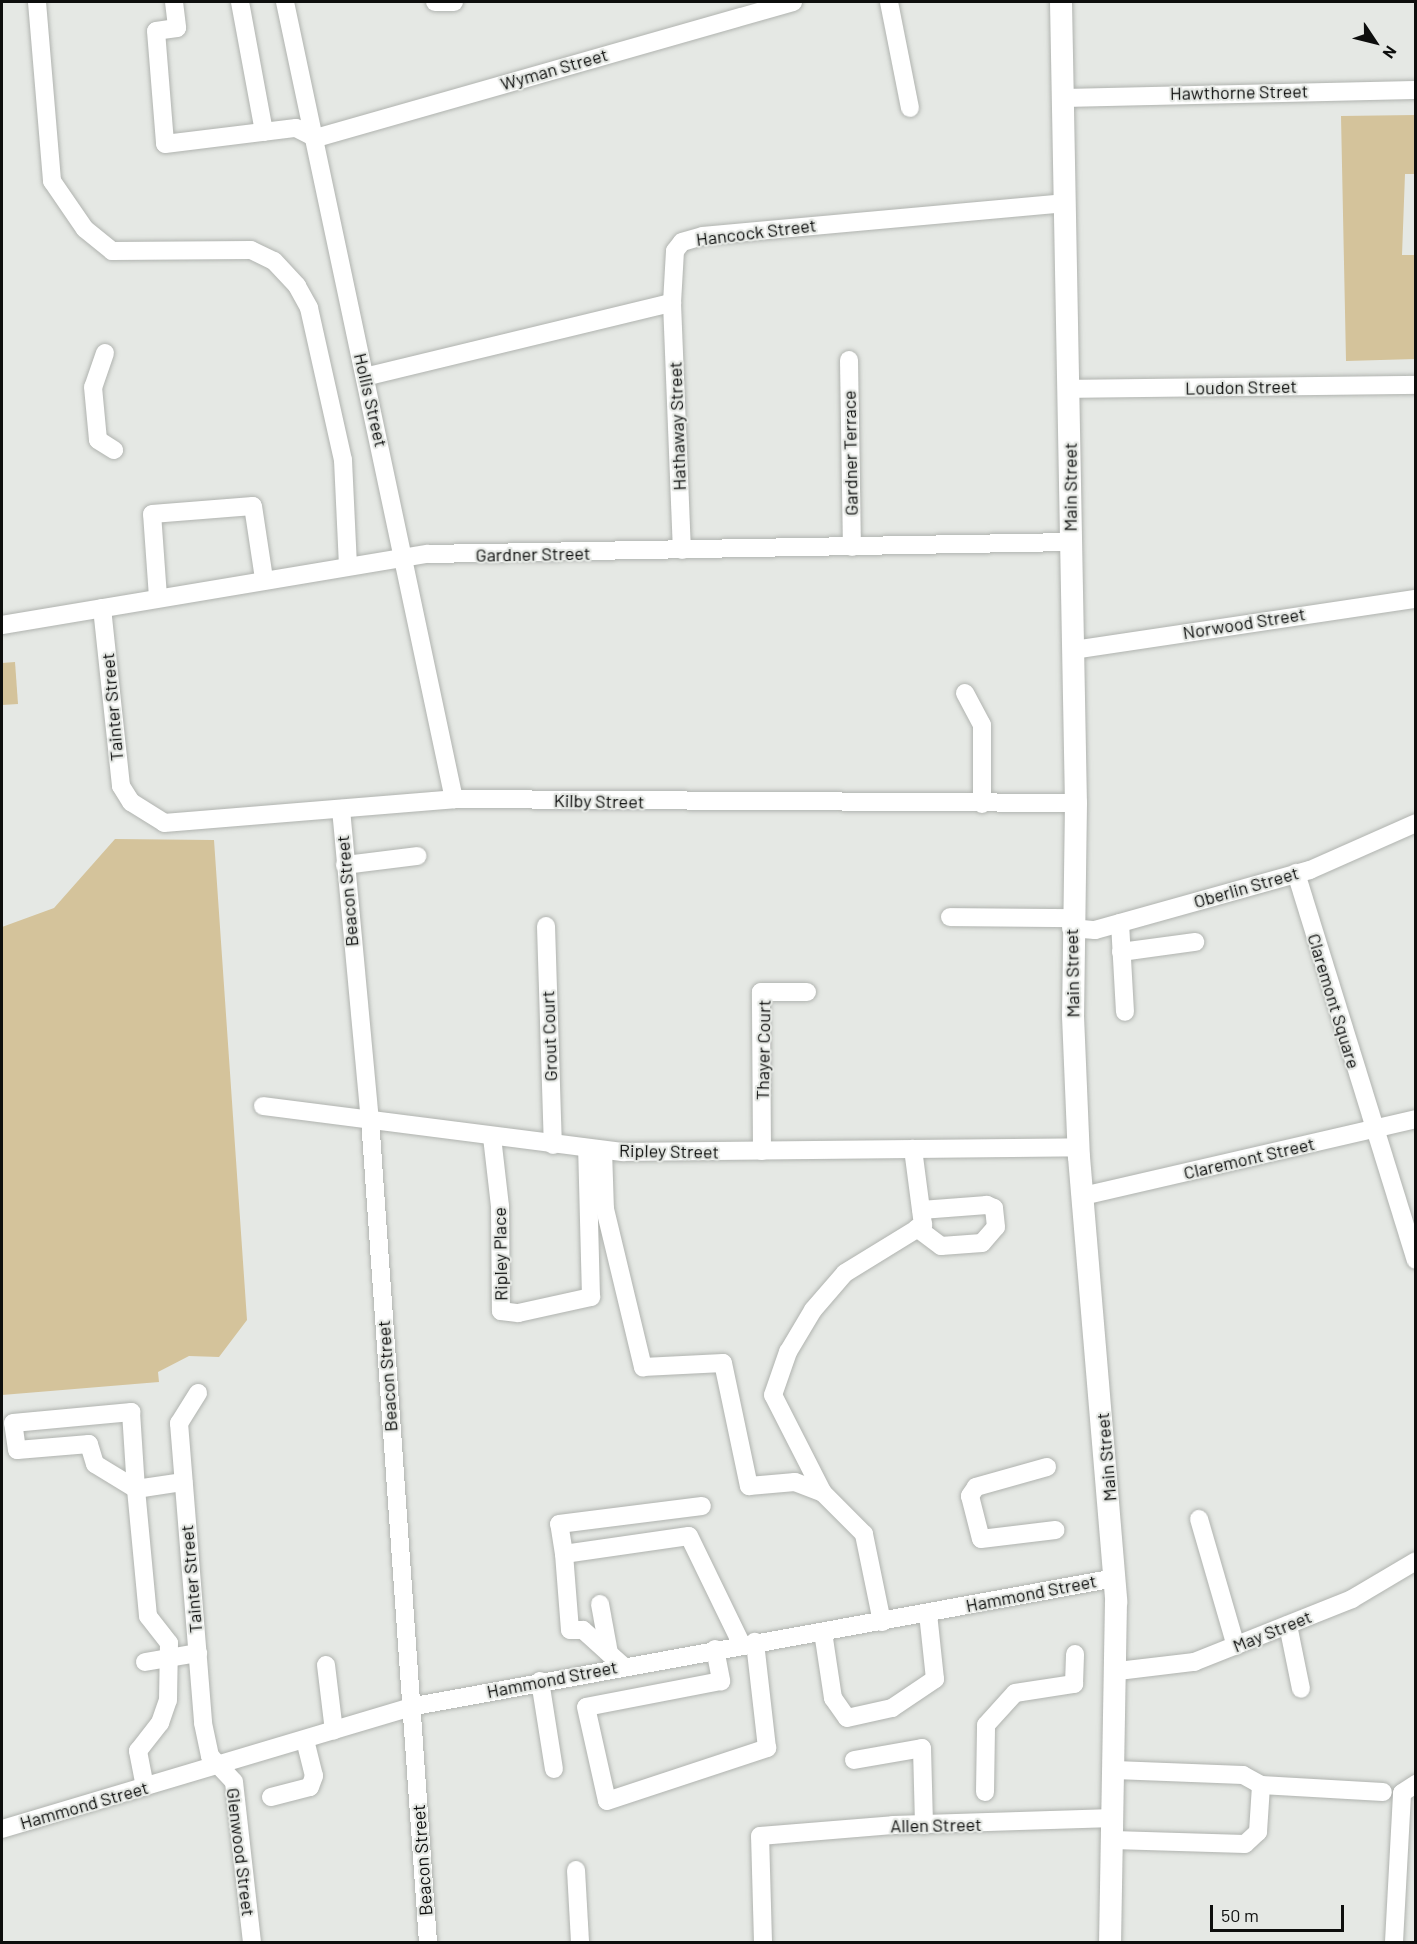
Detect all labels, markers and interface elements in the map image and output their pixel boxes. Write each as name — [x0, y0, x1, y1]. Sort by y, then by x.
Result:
north arrow — [1345, 12, 1405, 72]
street label: Wyman Street — [498, 43, 610, 95]
text: N — [1379, 43, 1401, 62]
street label: Hawthorne Street — [1170, 80, 1308, 104]
street label: Hancock Street — [695, 214, 817, 250]
street label: Hollis Street — [350, 351, 392, 449]
street label: Hathaway Street — [664, 361, 690, 491]
street label: Loudon Street — [1185, 375, 1297, 399]
street label: Gardner Terrace — [838, 390, 862, 516]
street label: Main Street — [1059, 442, 1081, 532]
street label: Gardner Street — [475, 542, 591, 566]
street label: Norwood Street — [1181, 603, 1307, 643]
street label: Tainter Street — [97, 652, 127, 762]
street label: Kilby Street — [554, 789, 644, 813]
street label: Beacon Street — [331, 834, 363, 948]
street label: Oberlin Street — [1191, 862, 1301, 912]
street label: Main Street — [1060, 928, 1084, 1018]
street label: Claremont Square — [1303, 931, 1365, 1071]
street label: Grout Court — [537, 990, 561, 1082]
street label: Thayer Court — [751, 1000, 775, 1100]
street label: Claremont Street — [1181, 1132, 1317, 1184]
street label: Ripley Street — [619, 1139, 719, 1163]
street label: Ripley Place — [488, 1207, 512, 1301]
street label: Beacon Street — [372, 1320, 402, 1432]
street label: Main Street — [1091, 1412, 1121, 1502]
street label: Tainter Street — [176, 1524, 206, 1634]
street label: Hammond Street — [964, 1570, 1098, 1616]
street label: May Street — [1229, 1605, 1315, 1657]
street label: Hammond Street — [485, 1656, 619, 1702]
street label: Hammond Street — [17, 1776, 151, 1834]
street label: Glenwood Street — [222, 1787, 260, 1917]
street label: Beacon Street — [407, 1804, 437, 1916]
street label: Allen Street — [890, 1813, 982, 1837]
scale bar — [1213, 1893, 1346, 1931]
text: 50 m — [1221, 1904, 1259, 1926]

